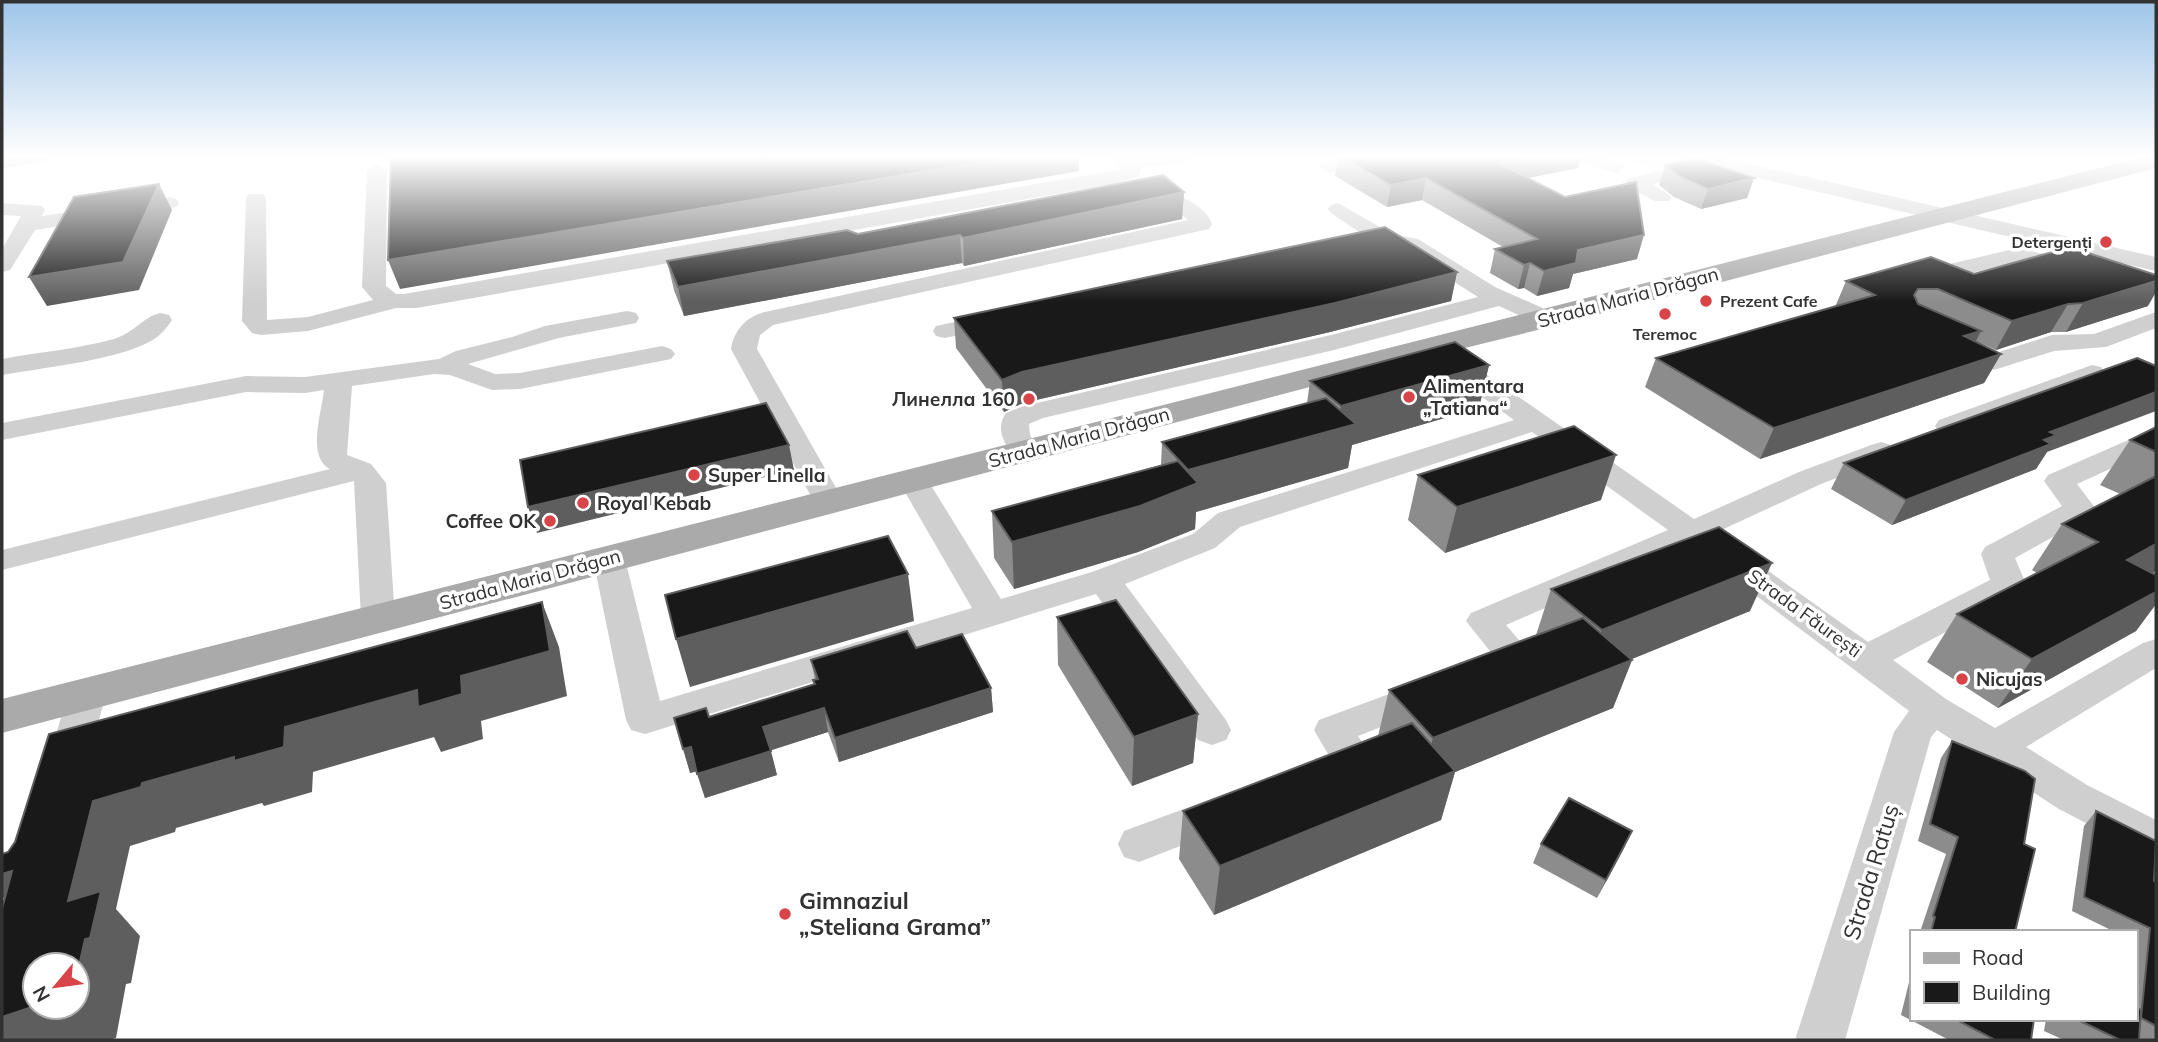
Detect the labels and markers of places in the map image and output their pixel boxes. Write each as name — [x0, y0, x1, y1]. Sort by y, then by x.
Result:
place label: Detergenți — [2012, 232, 2092, 253]
marker: Detergenți — [2098, 234, 2114, 250]
place label: Prezent Cafe — [1720, 291, 1818, 311]
marker: Prezent Cafe — [1698, 293, 1714, 309]
marker: Teremoc — [1657, 306, 1673, 322]
place label: Teremoc — [1633, 324, 1697, 344]
place label: Alimentara „Tatiana“ — [1423, 374, 1524, 420]
place label: Линелла 160 — [892, 387, 1015, 411]
marker: Alimentara „Tatiana“ — [1401, 389, 1417, 405]
marker: Линелла 160 — [1021, 391, 1037, 407]
place label: Super Linella — [708, 463, 826, 487]
marker: Super Linella — [686, 467, 702, 483]
place label: Royal Kebab — [597, 491, 712, 515]
marker: Royal Kebab — [575, 495, 591, 511]
place label: Coffee OK — [446, 509, 537, 533]
marker: Coffee OK — [542, 513, 558, 529]
place label: Nicujas — [1976, 667, 2042, 691]
marker: Nicujas — [1954, 671, 1970, 687]
place label: Gimnaziul „Steliana Grama” — [799, 886, 991, 941]
marker: Gimnaziul „Steliana Grama” — [777, 906, 793, 922]

